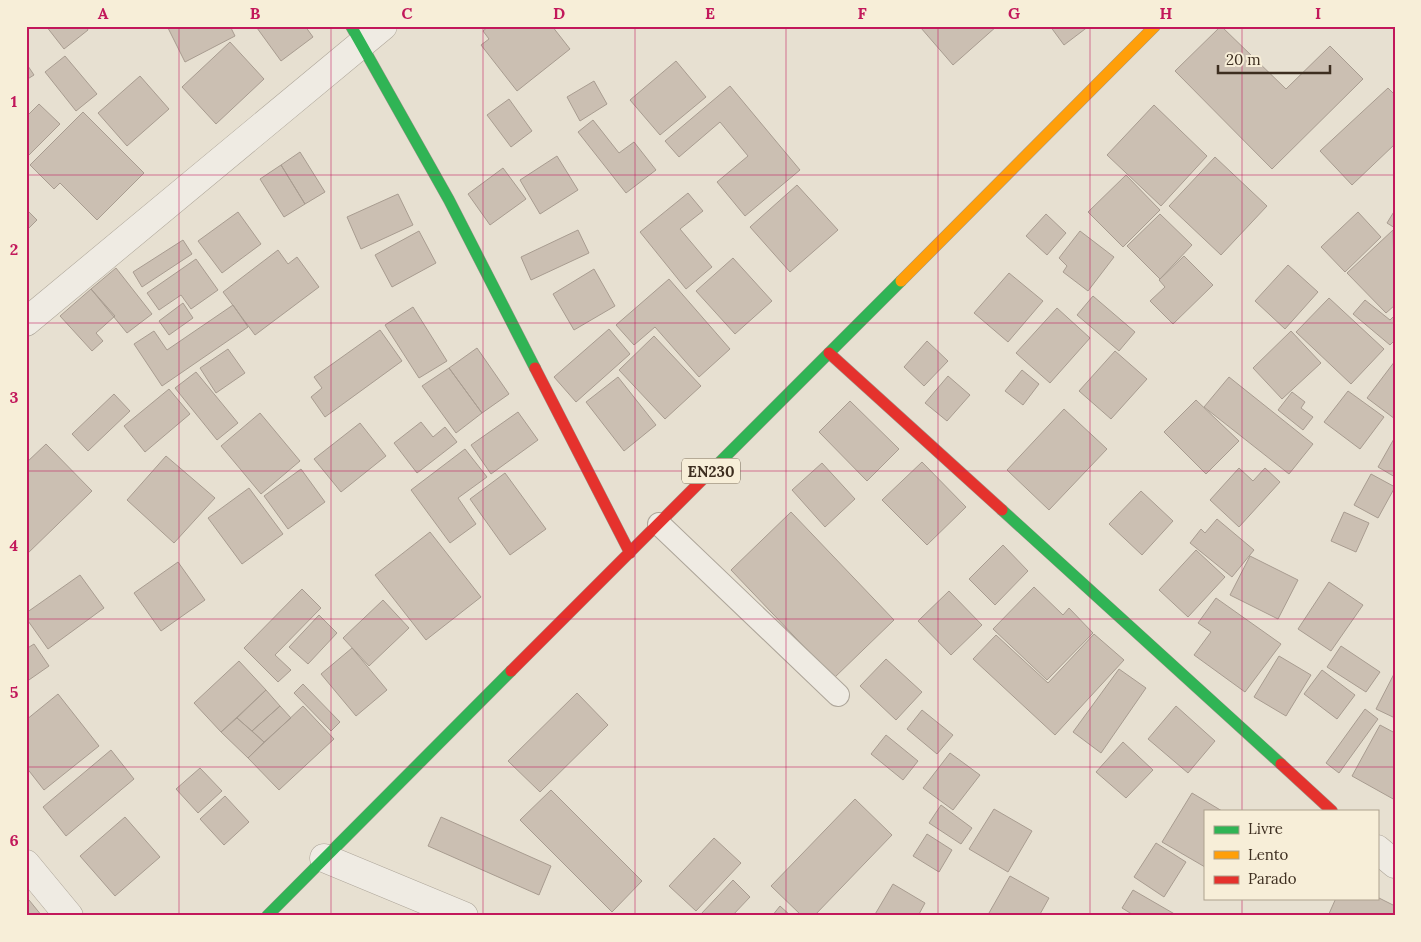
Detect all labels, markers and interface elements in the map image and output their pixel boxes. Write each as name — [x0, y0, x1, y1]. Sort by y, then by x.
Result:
text: A — [98, 3, 109, 23]
text: B — [250, 3, 261, 23]
text: C — [401, 3, 413, 23]
text: D — [553, 3, 565, 23]
text: E — [705, 3, 715, 23]
text: F — [857, 3, 867, 23]
text: G — [1008, 3, 1020, 23]
text: H — [1160, 3, 1173, 23]
text: I — [1315, 3, 1321, 23]
scale bar — [1218, 42, 1331, 74]
text: 20 m — [1226, 50, 1261, 69]
text: 1 — [11, 91, 17, 111]
text: 2 — [10, 239, 18, 259]
text: 3 — [10, 387, 19, 407]
road number: EN230 — [682, 458, 740, 484]
text: 4 — [10, 535, 19, 555]
text: 5 — [10, 682, 19, 702]
legend — [1204, 810, 1378, 900]
text: Livre — [1248, 819, 1283, 838]
text: 6 — [9, 830, 19, 850]
text: Lento — [1248, 845, 1289, 864]
text: Parado — [1248, 869, 1297, 888]

